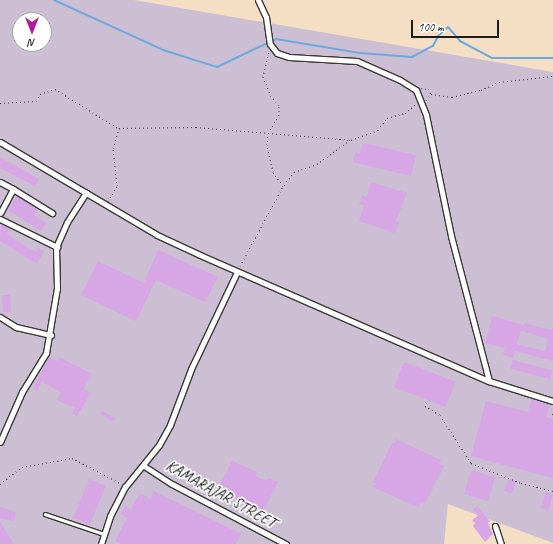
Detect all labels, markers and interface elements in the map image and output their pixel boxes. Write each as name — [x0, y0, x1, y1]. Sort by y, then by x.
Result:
north arrow — [12, 12, 52, 52]
scale bar — [413, 12, 501, 38]
text: 100 m — [418, 19, 444, 35]
text: N — [29, 36, 35, 50]
street label: KAMARAJAR STREET — [162, 456, 280, 532]

